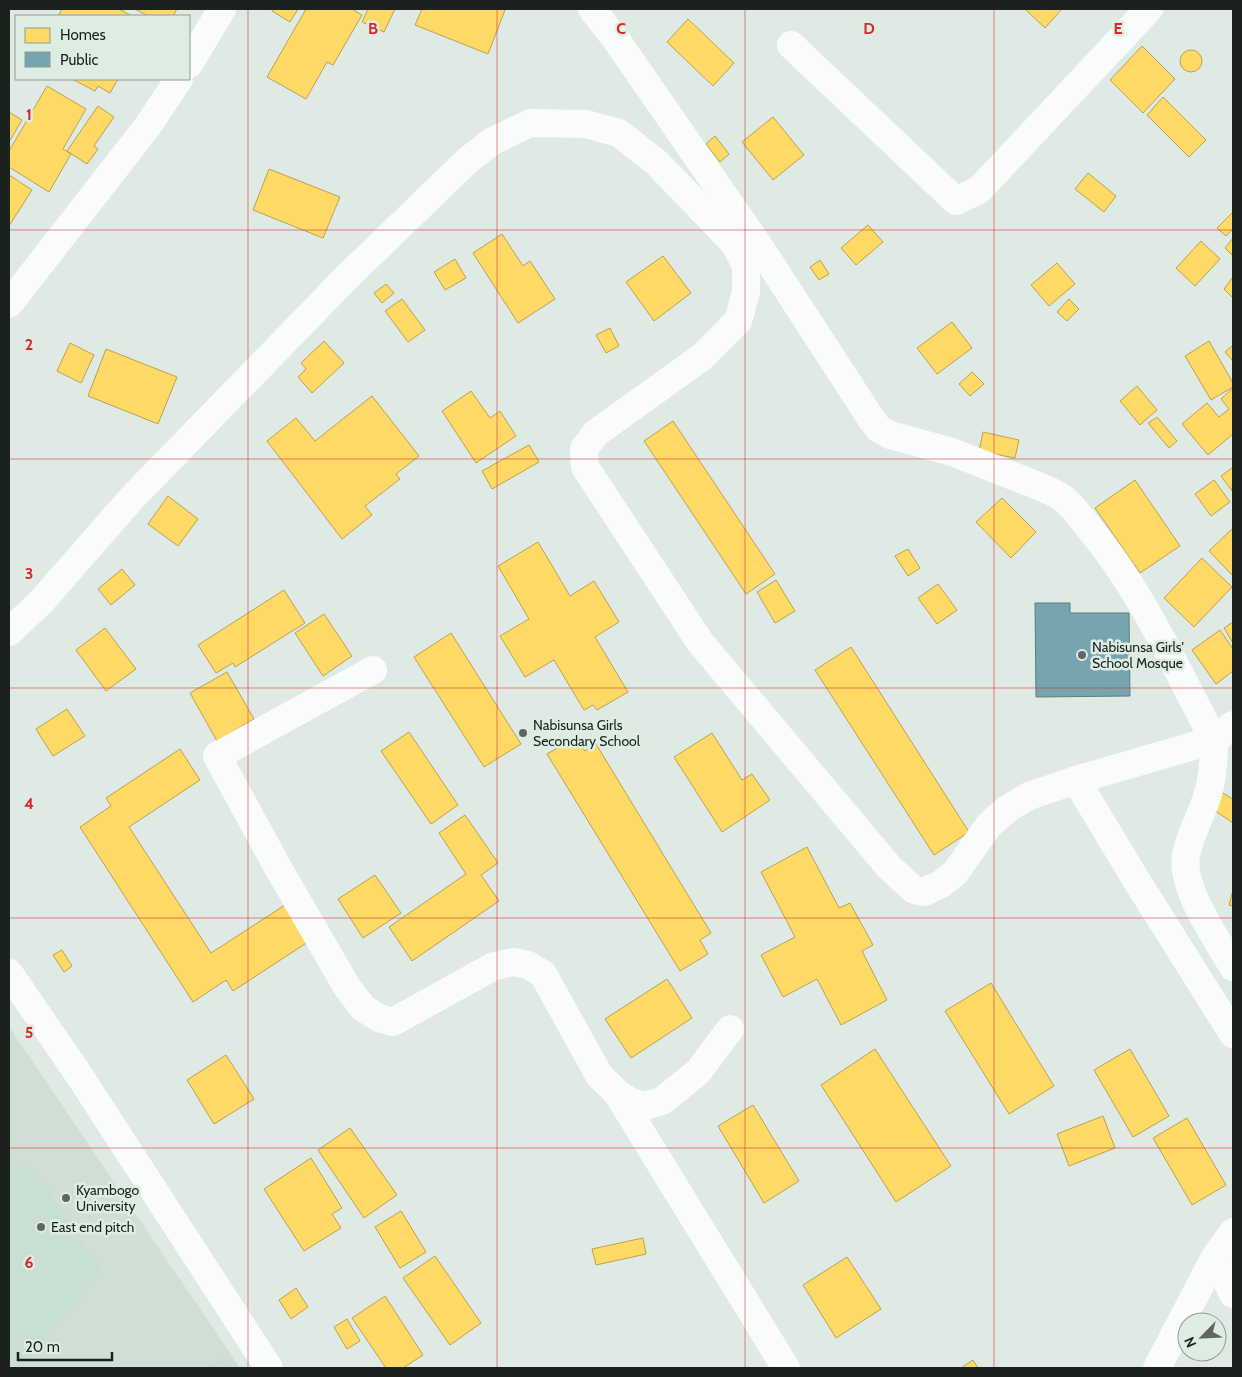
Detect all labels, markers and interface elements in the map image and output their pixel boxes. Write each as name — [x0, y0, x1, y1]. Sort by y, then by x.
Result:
legend — [15, 15, 190, 80]
text: B — [368, 19, 378, 38]
text: C — [616, 19, 626, 38]
text: D — [863, 19, 875, 38]
text: E — [1113, 19, 1123, 38]
text: Homes — [60, 26, 106, 44]
text: Public — [60, 51, 98, 69]
text: 1 — [26, 105, 32, 124]
text: 2 — [25, 335, 33, 354]
text: 3 — [25, 564, 33, 583]
place label: Nabisunsa Girls' School Mosque — [1092, 638, 1184, 672]
marker: Nabisunsa Girls' School Mosque — [1076, 649, 1088, 661]
place label: Nabisunsa Girls Secondary School — [533, 716, 641, 750]
marker: Nabisunsa Girls Secondary School — [517, 727, 529, 739]
text: 4 — [24, 794, 34, 813]
text: 5 — [25, 1023, 33, 1042]
place label: Kyambogo University — [76, 1181, 140, 1215]
marker: Kyambogo University — [60, 1192, 72, 1204]
place label: East end pitch — [51, 1218, 134, 1236]
marker: East end pitch — [35, 1221, 47, 1233]
text: 6 — [25, 1253, 34, 1272]
north arrow — [1177, 1312, 1227, 1362]
scale bar — [18, 1330, 111, 1362]
text: N — [1180, 1334, 1200, 1350]
text: 20 m — [25, 1338, 60, 1356]

